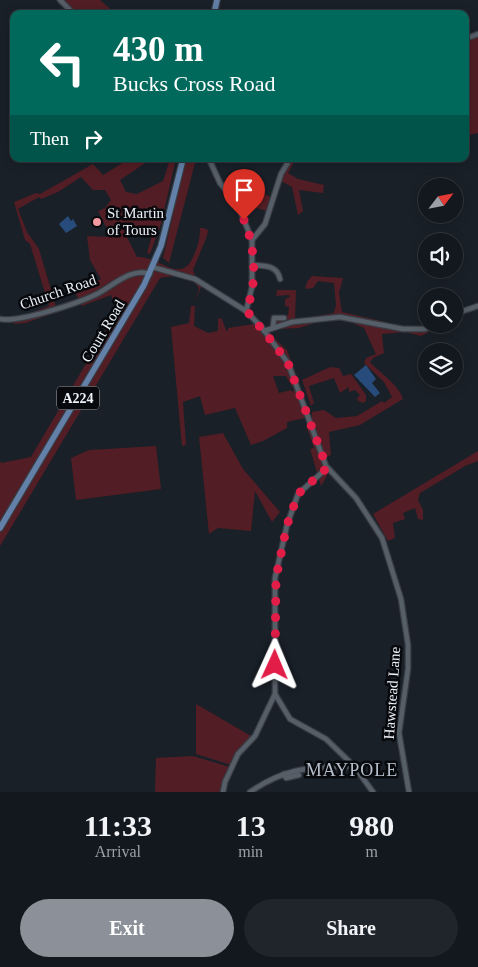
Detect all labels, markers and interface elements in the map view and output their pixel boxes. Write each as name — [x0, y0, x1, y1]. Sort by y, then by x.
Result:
icon: left — [30, 30, 95, 95]
text: 430 m — [113, 30, 203, 69]
text: Bucks Cross Road — [113, 71, 276, 96]
icon: right — [79, 125, 107, 153]
text: Then — [30, 128, 69, 149]
pin — [223, 169, 265, 220]
icon: arrive — [230, 176, 258, 204]
north arrow — [418, 178, 462, 222]
map controls — [418, 178, 463, 388]
place label: St Martin of Tours — [107, 205, 165, 238]
marker: St Martin of Tours — [91, 216, 103, 228]
button: sound — [418, 233, 463, 278]
street label: Church Road — [18, 271, 99, 313]
button: search — [418, 288, 463, 333]
street label: Court Road — [78, 297, 128, 365]
button: layers — [418, 343, 463, 388]
road number: A224 — [57, 386, 99, 409]
position arrow — [248, 638, 300, 690]
street label: Hawstead Lane — [381, 646, 403, 740]
district label: MAYPOLE — [306, 760, 398, 780]
text: 11:33 — [84, 809, 152, 842]
text: 13 — [236, 809, 266, 842]
text: 980 — [349, 809, 394, 842]
text: Arrival — [95, 843, 141, 860]
text: min — [238, 843, 263, 860]
text: m — [366, 843, 378, 860]
button: Exit — [20, 899, 234, 957]
button: Share — [244, 899, 458, 957]

